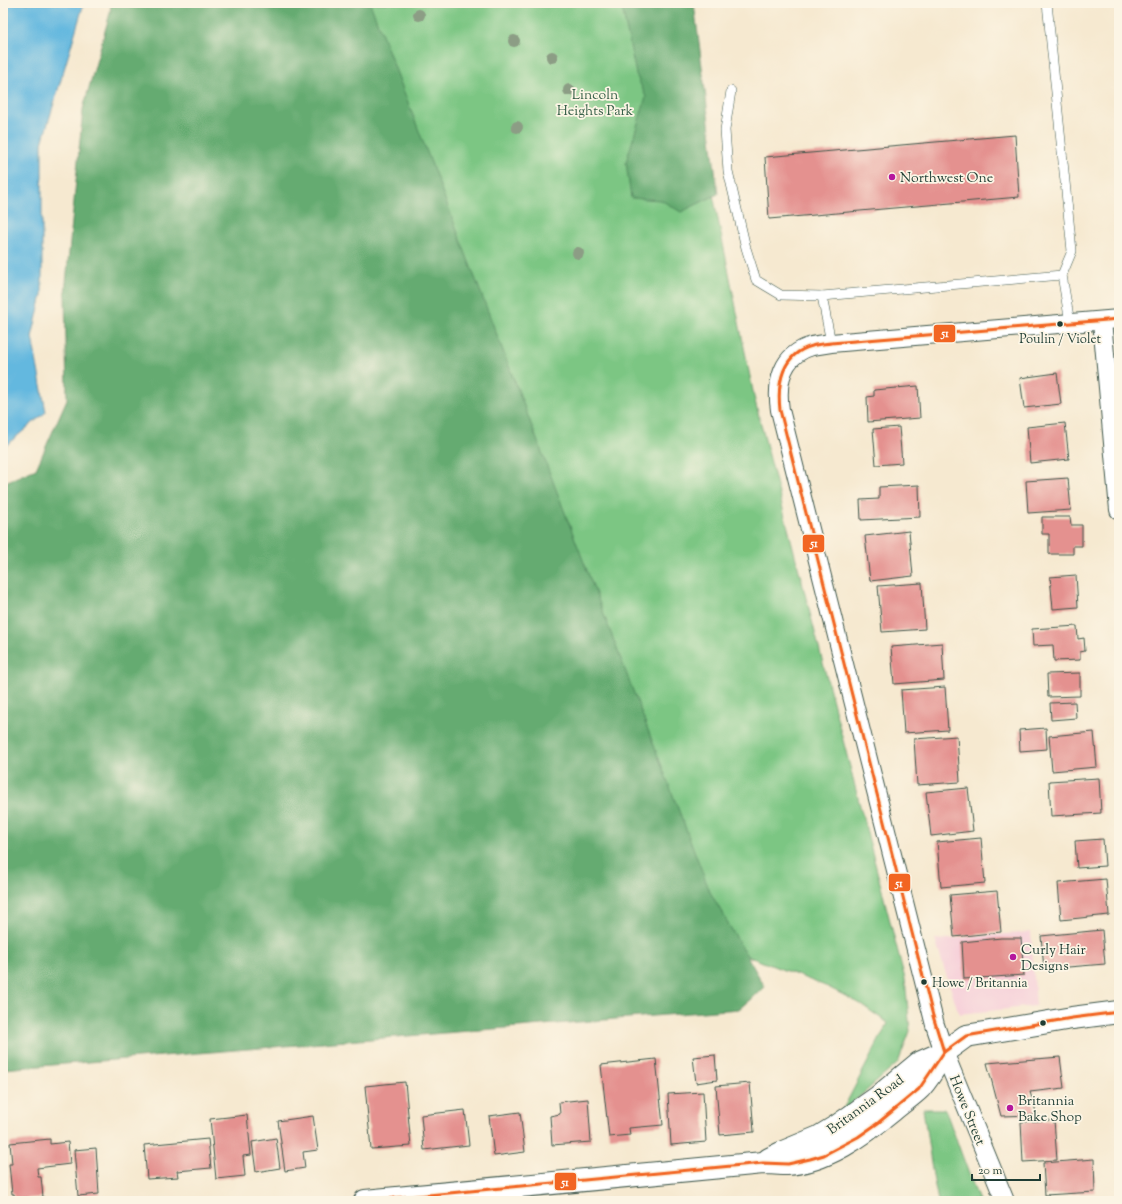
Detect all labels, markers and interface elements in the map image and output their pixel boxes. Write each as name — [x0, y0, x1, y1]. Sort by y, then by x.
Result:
park label: Lincoln Heights Park — [557, 86, 634, 122]
place label: Northwest One — [900, 169, 993, 189]
marker: Northwest One — [887, 172, 897, 182]
marker: Poulin / Violet — [1055, 319, 1065, 329]
line badge: 51 — [933, 324, 956, 343]
text: 51 — [940, 326, 949, 342]
place label: Poulin / Violet — [1019, 331, 1101, 349]
line badge: 51 — [802, 534, 825, 553]
text: 51 — [809, 536, 818, 552]
line badge: 51 — [888, 873, 911, 892]
text: 51 — [894, 876, 903, 892]
place label: Curly Hair Designs — [1021, 941, 1086, 977]
marker: Curly Hair Designs — [1008, 952, 1018, 962]
place label: Howe / Britannia — [932, 975, 1028, 993]
marker: Howe / Britannia — [919, 977, 929, 987]
unlabelled marker — [1038, 1018, 1048, 1028]
street label: Britannia Road — [824, 1071, 909, 1140]
street label: Howe Street — [943, 1073, 989, 1149]
place label: Britannia Bake Shop — [1018, 1092, 1082, 1128]
marker: Britannia Bake Shop — [1005, 1103, 1015, 1113]
scale bar — [972, 1156, 1040, 1182]
text: 20 m — [978, 1162, 1003, 1180]
line badge: 51 — [554, 1172, 577, 1191]
text: 51 — [560, 1175, 569, 1191]

